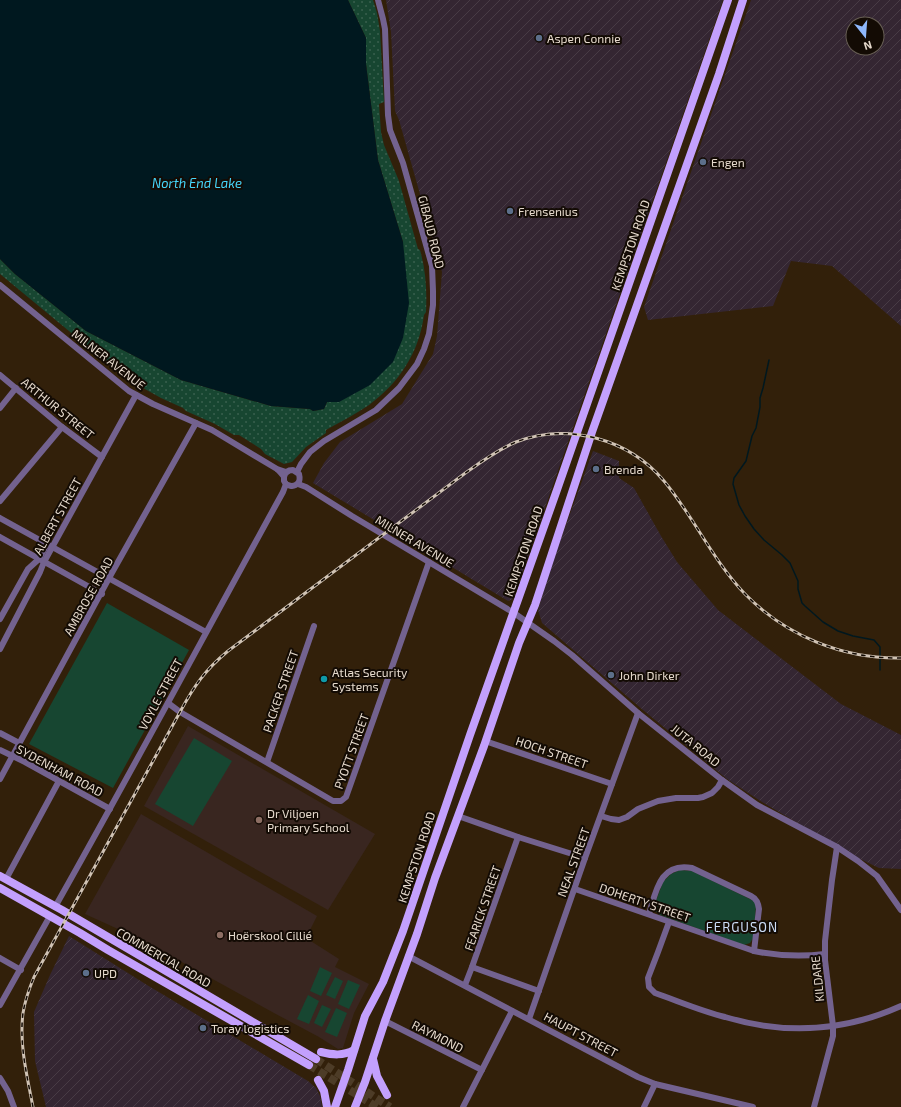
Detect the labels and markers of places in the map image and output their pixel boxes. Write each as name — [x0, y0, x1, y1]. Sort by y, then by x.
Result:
place label: Aspen Connie — [547, 31, 621, 45]
marker: Aspen Connie — [534, 33, 544, 43]
place label: Engen — [711, 155, 745, 169]
marker: Engen — [698, 157, 708, 167]
place label: Frensenius — [518, 204, 578, 218]
marker: Frensenius — [505, 206, 515, 216]
place label: Brenda — [604, 462, 643, 476]
marker: Brenda — [591, 464, 601, 474]
place label: Atlas Security Systems — [332, 665, 408, 693]
place label: John Dirker — [619, 668, 680, 682]
marker: John Dirker — [606, 670, 616, 680]
marker: Atlas Security Systems — [319, 674, 329, 684]
place label: Dr Viljoen Primary School — [267, 806, 350, 834]
marker: Dr Viljoen Primary School — [254, 815, 264, 825]
place label: Hoërskool Cillié — [228, 928, 312, 942]
marker: Hoërskool Cillié — [215, 930, 225, 940]
place label: UPD — [94, 966, 117, 980]
marker: UPD — [81, 968, 91, 978]
place label: Toray logistics — [211, 1021, 289, 1035]
marker: Toray logistics — [198, 1023, 208, 1033]

